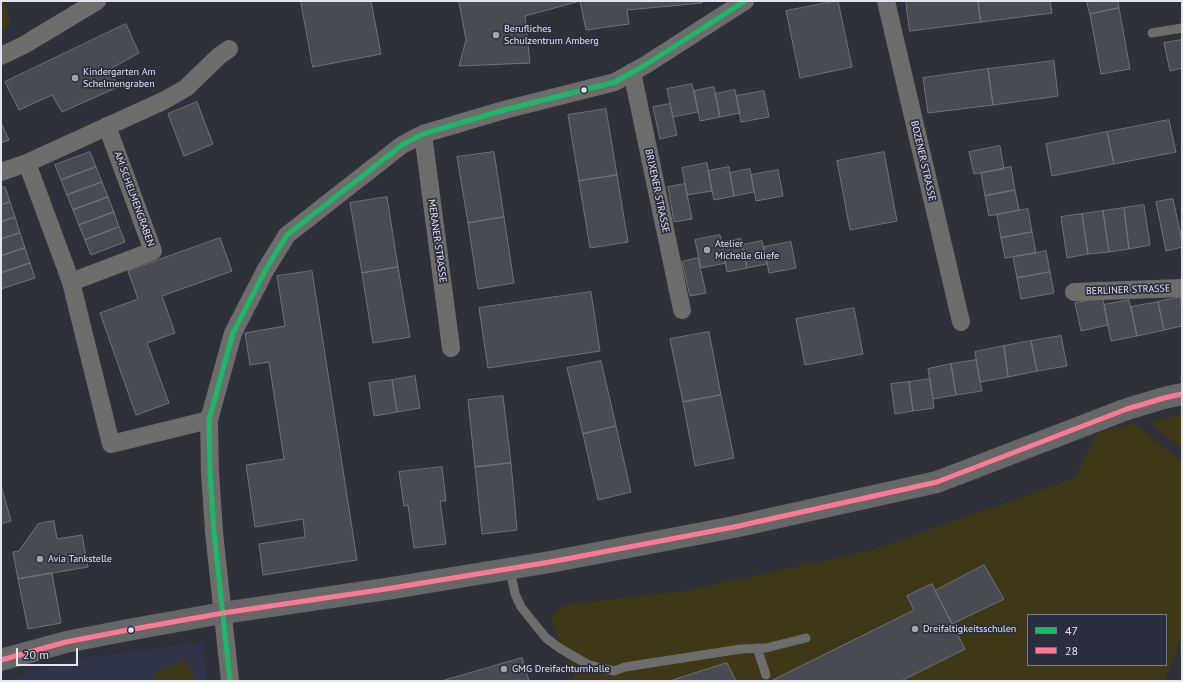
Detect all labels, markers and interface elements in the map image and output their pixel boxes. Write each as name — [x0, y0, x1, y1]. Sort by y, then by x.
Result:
place label: Berufliches Schulzentrum Amberg — [504, 23, 599, 46]
marker: Berufliches Schulzentrum Amberg — [491, 30, 501, 40]
place label: Kindergarten Am Schelmengraben — [83, 66, 156, 90]
marker: Kindergarten Am Schelmengraben — [70, 73, 80, 83]
unlabelled marker — [579, 85, 589, 95]
street label: BOZENER STRASSE — [908, 120, 938, 202]
street label: BRIXENER STRASSE — [642, 148, 672, 234]
street label: AM SCHELMENGRABEN — [111, 150, 157, 248]
street label: MERANER STRASSE — [425, 199, 449, 283]
place label: Atelier Michelle Gliefe — [715, 238, 779, 262]
marker: Atelier Michelle Gliefe — [702, 245, 712, 255]
street label: BERLINER STRASSE — [1086, 283, 1170, 297]
place label: Avia Tankstelle — [48, 553, 112, 565]
marker: Avia Tankstelle — [35, 554, 45, 564]
legend — [1027, 614, 1167, 666]
place label: Dreifaltigkeitsschulen — [923, 623, 1016, 635]
text: 47 — [1065, 623, 1078, 638]
marker: Dreifaltigkeitsschulen — [910, 624, 920, 634]
unlabelled marker — [126, 625, 136, 635]
scale bar — [18, 640, 80, 666]
text: 28 — [1065, 643, 1078, 658]
text: 20 m — [23, 647, 49, 662]
place label: GMG Dreifachturnhalle — [512, 663, 610, 675]
marker: GMG Dreifachturnhalle — [499, 664, 509, 674]

